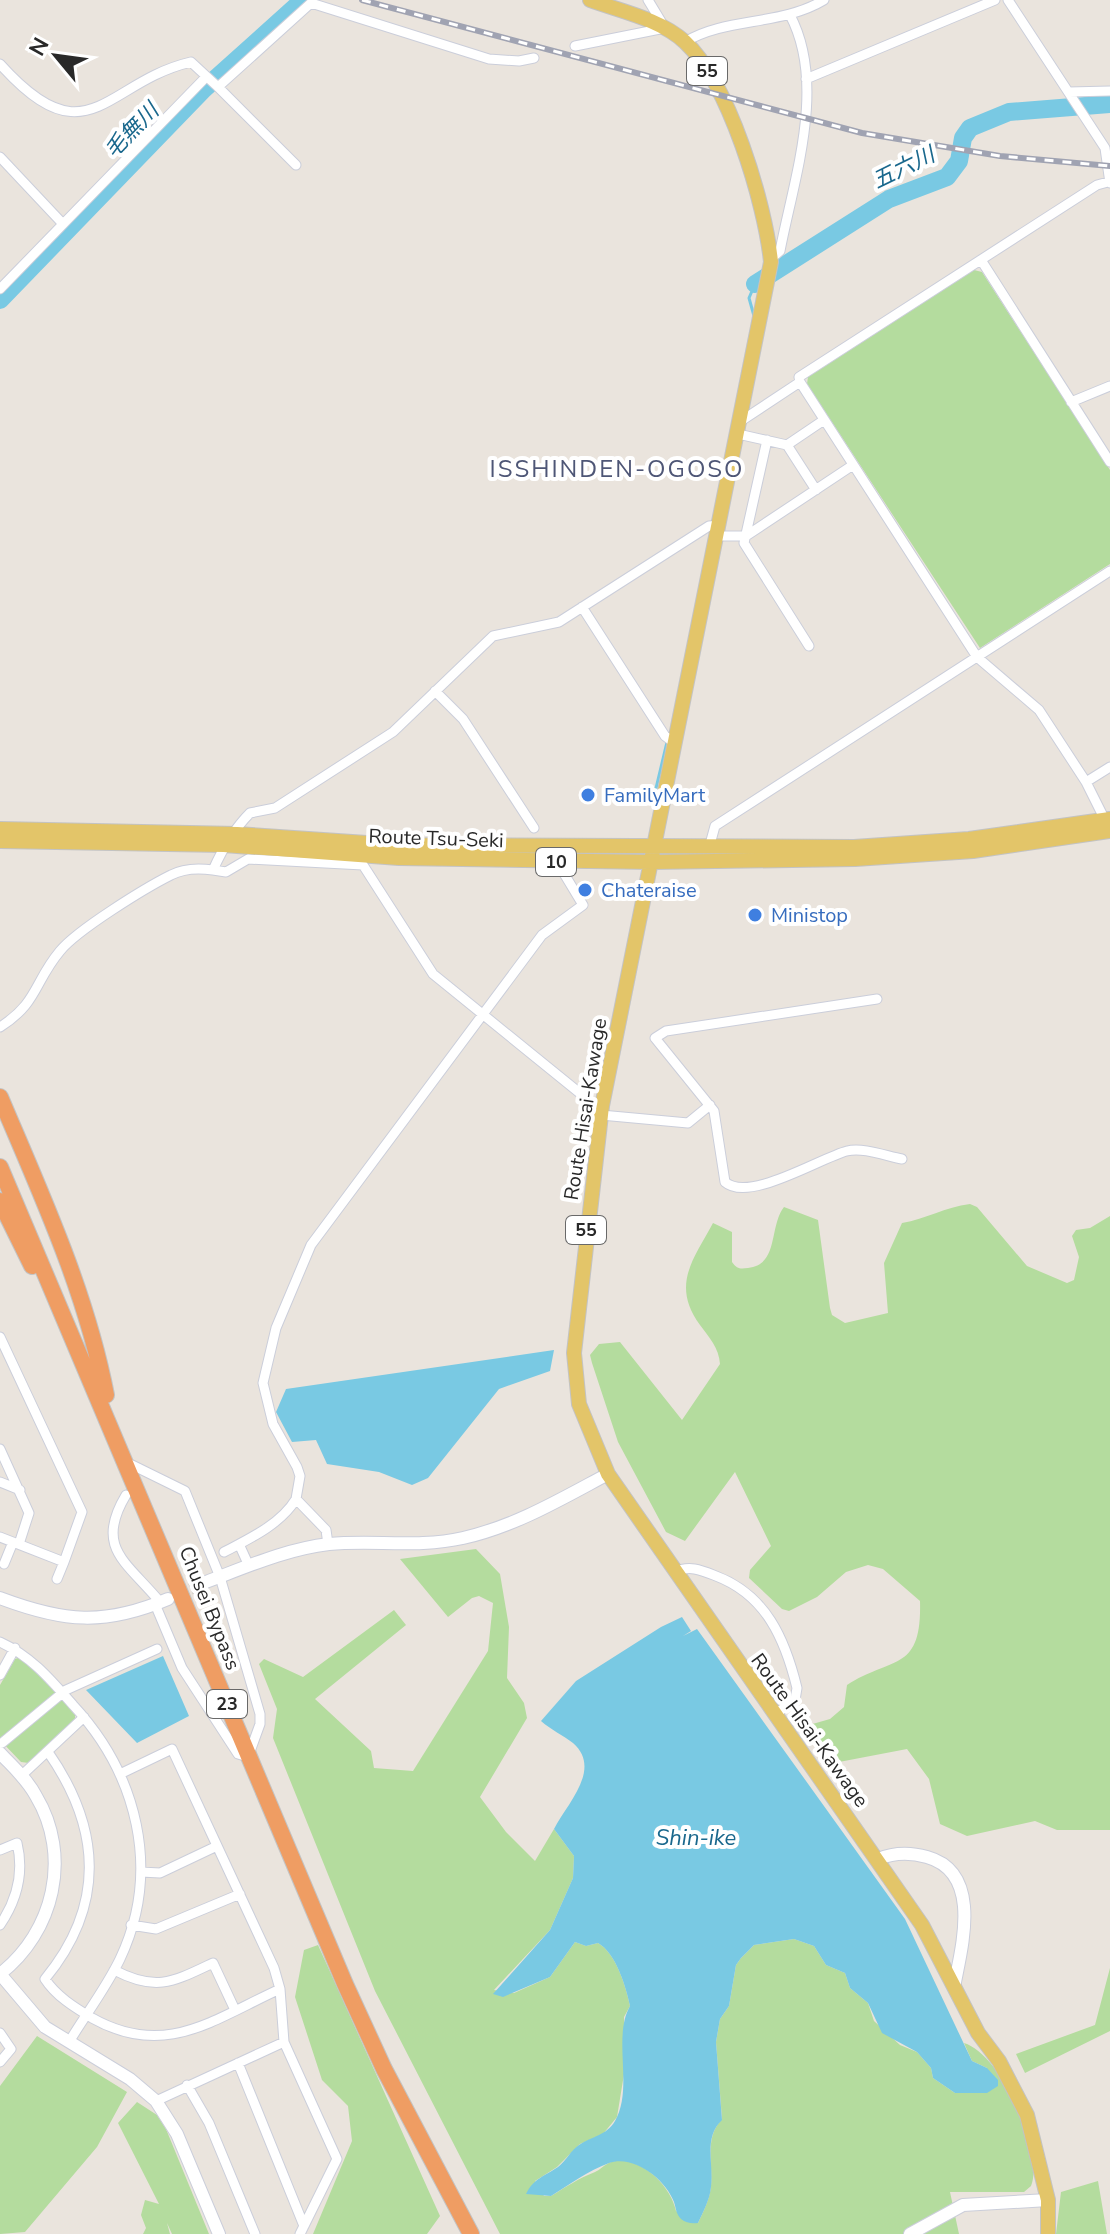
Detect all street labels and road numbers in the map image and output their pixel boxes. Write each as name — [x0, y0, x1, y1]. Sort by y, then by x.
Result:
road number: 55 — [687, 57, 727, 85]
street label: Route Tsu-Seki — [368, 823, 504, 854]
road number: 10 — [536, 848, 576, 876]
street label: Route Hisai-Kawage — [558, 1016, 613, 1202]
road number: 55 — [566, 1216, 606, 1244]
street label: Chusei Bypass — [172, 1542, 247, 1674]
street label: Route Hisai-Kawage — [745, 1648, 875, 1813]
road number: 23 — [207, 1690, 247, 1718]

